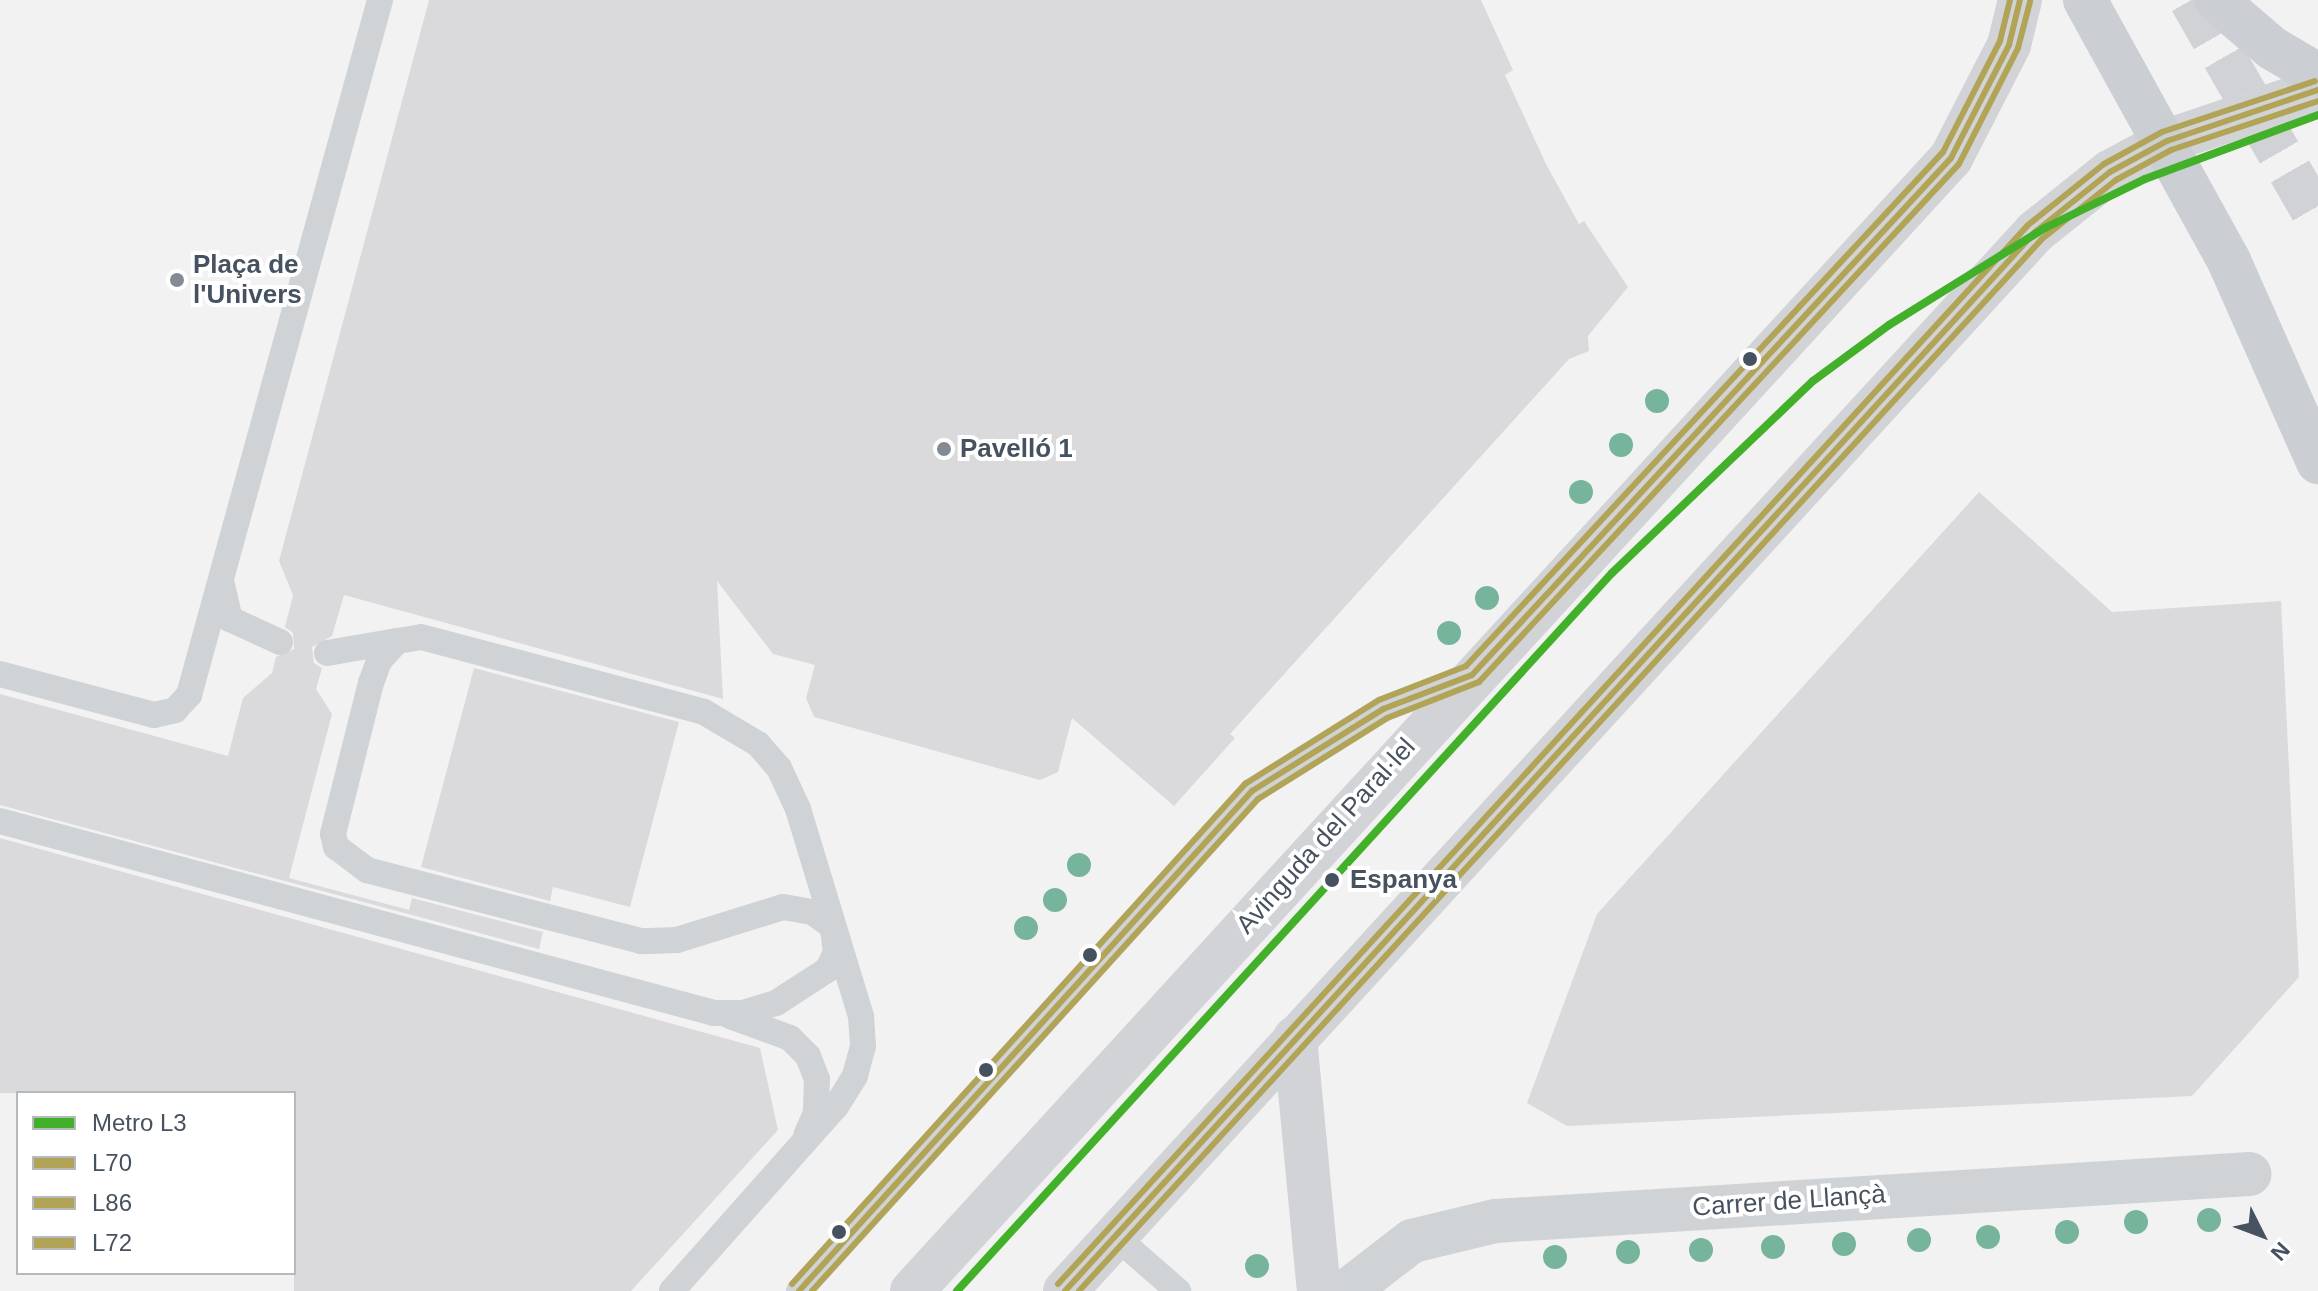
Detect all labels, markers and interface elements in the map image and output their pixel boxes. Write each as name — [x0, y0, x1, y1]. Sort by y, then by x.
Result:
place label: Plaça de l'Univers — [193, 249, 302, 310]
marker: Plaça de l'Univers — [168, 271, 186, 289]
unlabelled marker — [1742, 351, 1758, 367]
place label: Pavelló 1 — [960, 433, 1073, 465]
marker: Pavelló 1 — [935, 440, 953, 458]
street label: Avinguda del Paral·lel — [1230, 732, 1422, 940]
place label: Espanya — [1350, 864, 1457, 896]
marker: Espanya — [1321, 869, 1343, 891]
unlabelled marker — [1082, 947, 1098, 963]
unlabelled marker — [978, 1062, 994, 1078]
legend — [16, 1091, 296, 1275]
text: Metro L3 — [92, 1109, 187, 1136]
text: L70 — [92, 1149, 132, 1176]
street label: Carrer de Llançà — [1691, 1179, 1887, 1223]
text: L86 — [92, 1189, 132, 1216]
north arrow — [2222, 1195, 2302, 1275]
unlabelled marker — [831, 1224, 847, 1240]
text: L72 — [92, 1229, 132, 1256]
text: N — [2266, 1237, 2295, 1266]

